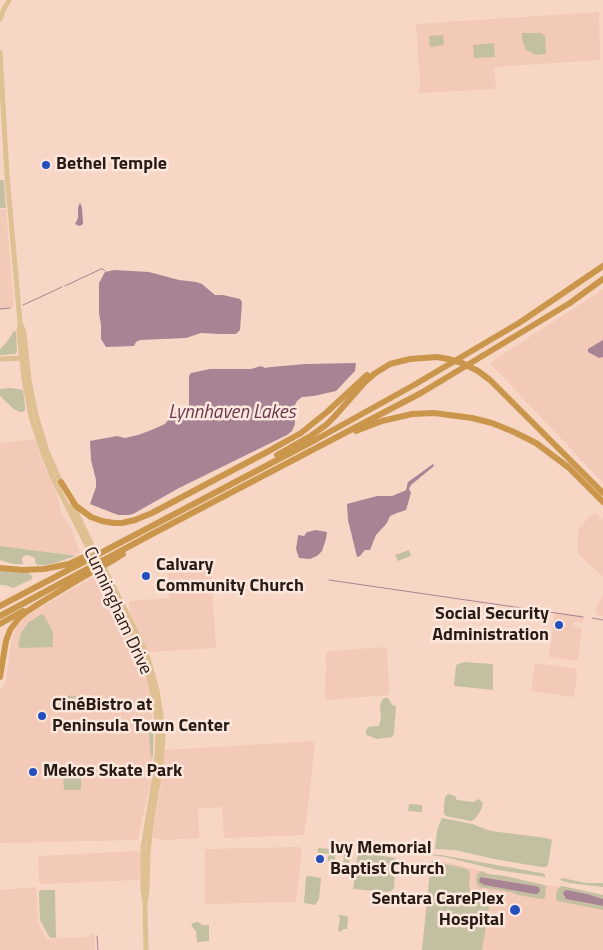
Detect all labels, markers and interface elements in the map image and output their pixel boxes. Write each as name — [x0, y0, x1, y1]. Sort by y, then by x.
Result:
place label: Bethel Temple — [56, 154, 167, 176]
marker: Bethel Temple — [40, 159, 52, 171]
water label: Lynnhaven Lakes — [168, 402, 296, 424]
street label: Cunningham Drive — [78, 544, 156, 678]
place label: Calvary Community Church — [156, 555, 304, 598]
marker: Calvary Community Church — [140, 570, 152, 582]
place label: Social Security Administration — [432, 604, 549, 646]
marker: Social Security Administration — [553, 619, 565, 631]
place label: CinéBistro at Peninsula Town Center — [52, 695, 230, 738]
marker: CinéBistro at Peninsula Town Center — [36, 710, 48, 722]
place label: Mekos Skate Park — [43, 761, 182, 783]
marker: Mekos Skate Park — [27, 766, 39, 778]
place label: Ivy Memorial Baptist Church — [330, 838, 445, 881]
marker: Ivy Memorial Baptist Church — [314, 853, 326, 865]
place label: Sentara CarePlex Hospital — [371, 889, 504, 932]
marker: Sentara CarePlex Hospital — [508, 903, 522, 917]

